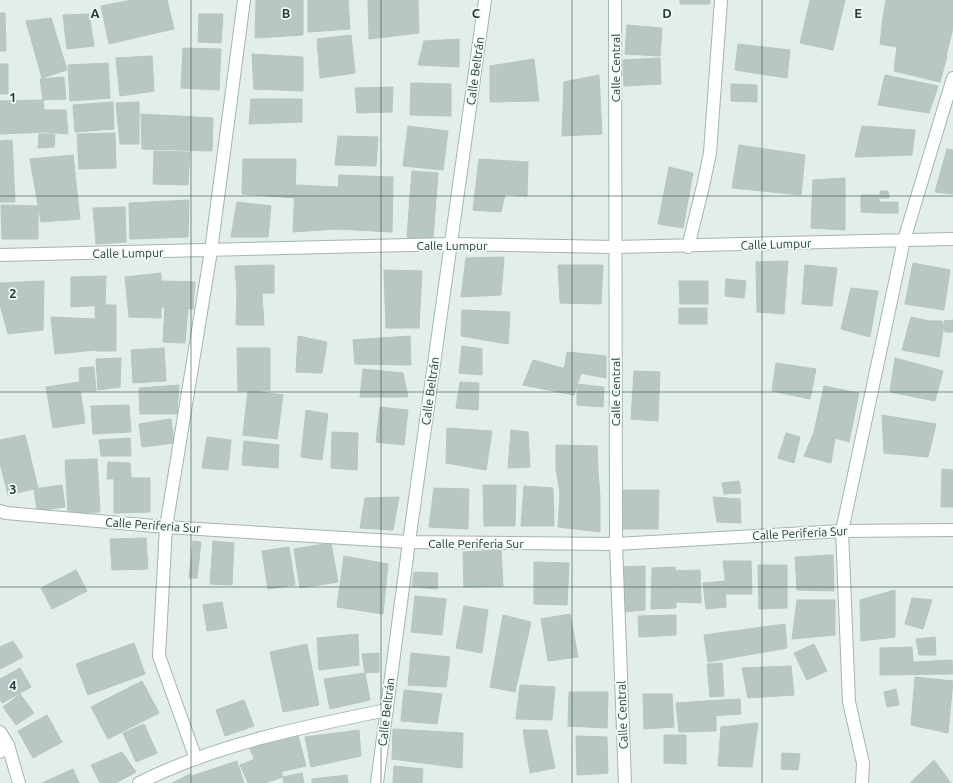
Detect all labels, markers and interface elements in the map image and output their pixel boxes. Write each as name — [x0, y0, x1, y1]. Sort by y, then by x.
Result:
text: A — [90, 6, 100, 20]
text: B — [282, 6, 291, 20]
text: C — [472, 6, 481, 20]
text: D — [662, 6, 672, 20]
text: E — [854, 6, 862, 20]
street label: Calle Central — [609, 34, 622, 102]
street label: Calle Beltrán — [464, 36, 486, 106]
text: 1 — [9, 90, 17, 104]
street label: Calle Lumpur — [740, 236, 812, 252]
street label: Calle Lumpur — [417, 239, 488, 252]
street label: Calle Lumpur — [92, 246, 164, 260]
text: 2 — [9, 286, 17, 300]
street label: Calle Beltrán — [419, 356, 441, 426]
street label: Calle Central — [609, 358, 622, 426]
text: 3 — [9, 482, 17, 496]
street label: Calle Periferia Sur — [105, 515, 202, 535]
street label: Calle Periferia Sur — [752, 524, 848, 542]
street label: Calle Periferia Sur — [428, 537, 524, 550]
street label: Calle Beltrán — [375, 677, 397, 747]
text: 4 — [9, 678, 17, 692]
street label: Calle Central — [614, 680, 630, 750]

